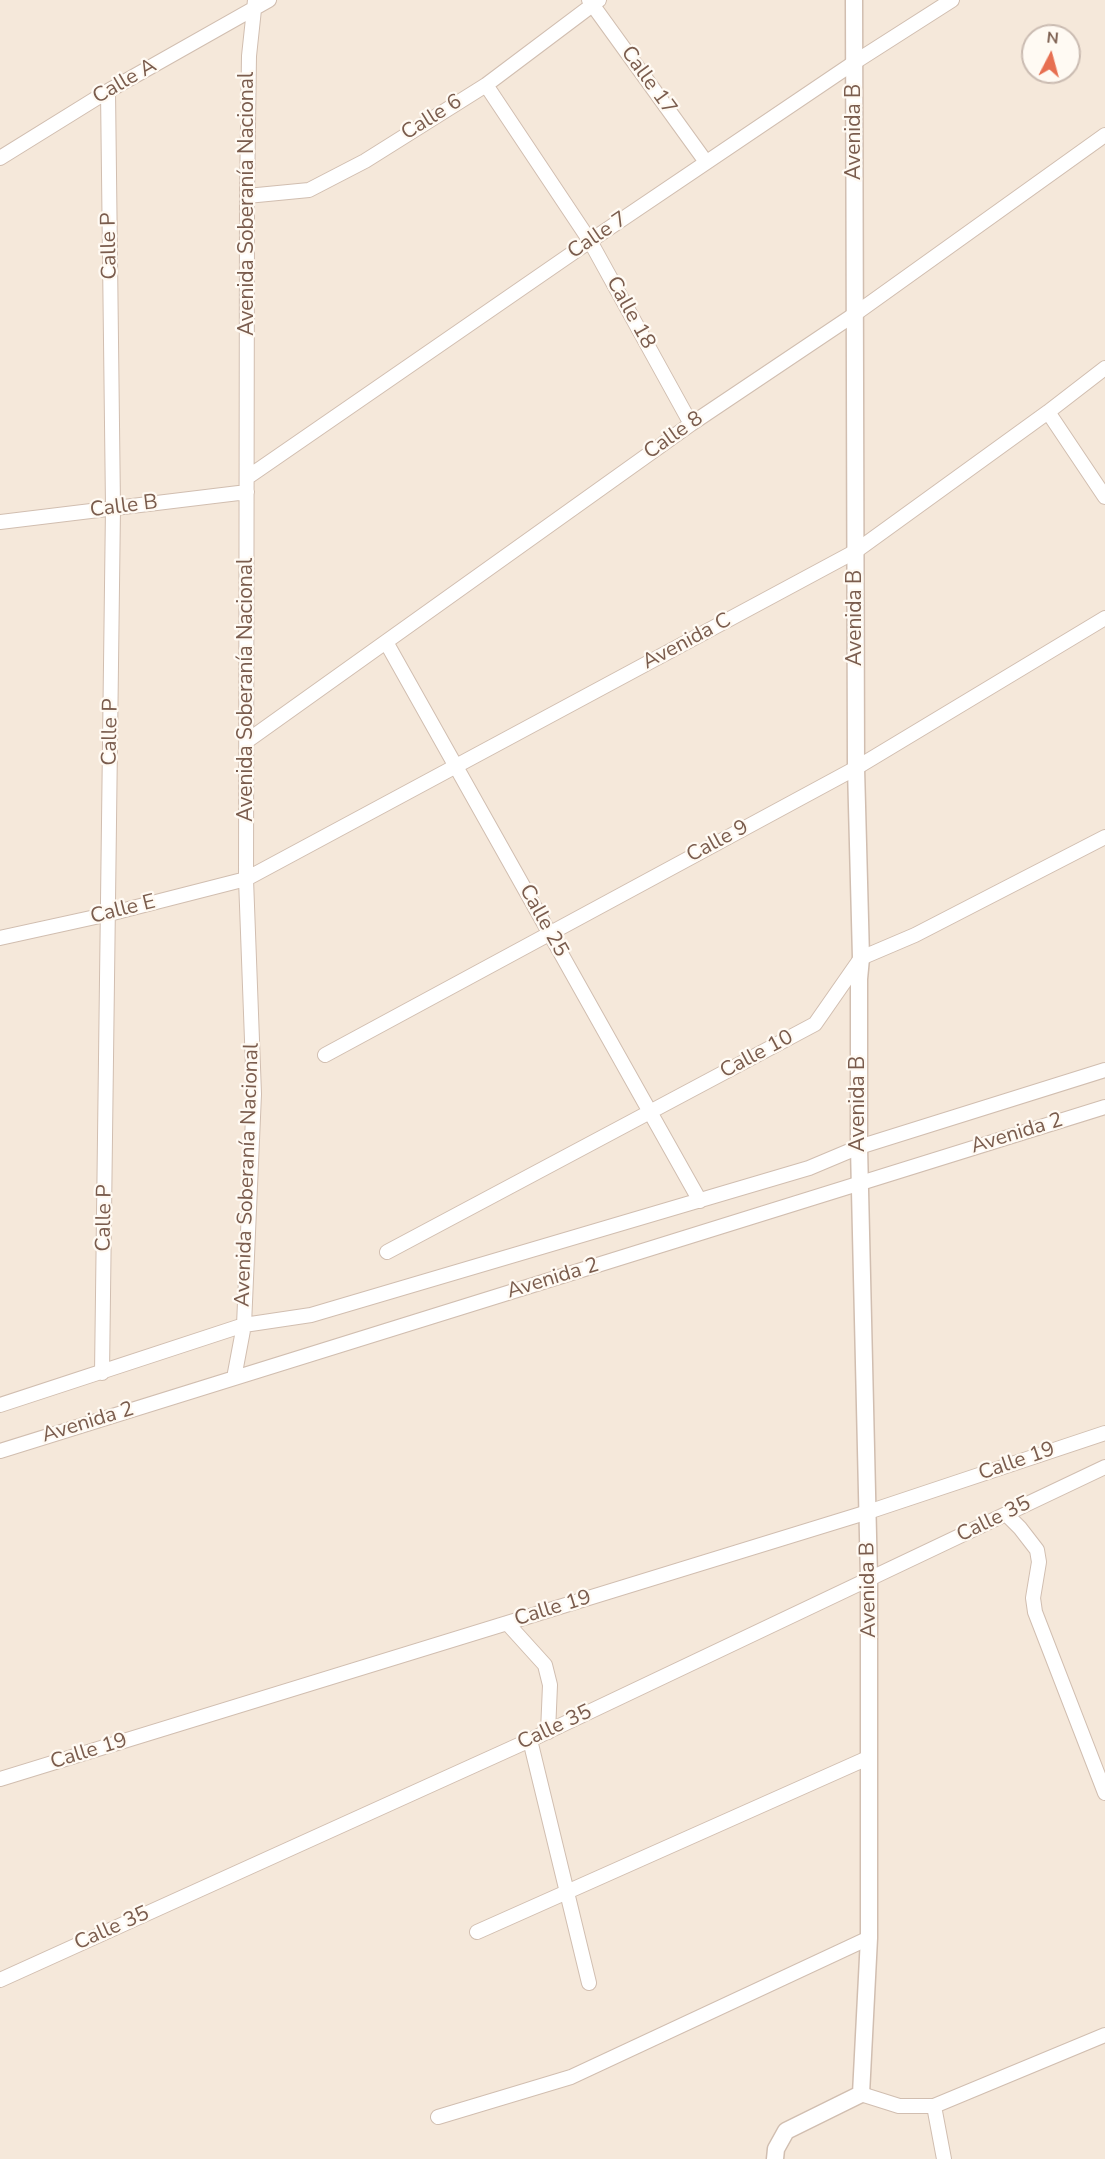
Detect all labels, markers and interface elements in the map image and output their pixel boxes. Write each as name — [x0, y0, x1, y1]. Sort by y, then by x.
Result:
north arrow — [1021, 24, 1081, 84]
text: N — [1046, 27, 1060, 50]
street label: Calle 17 — [615, 42, 681, 120]
street label: Calle A — [89, 54, 161, 110]
street label: Avenida Soberanía Nacional — [235, 72, 261, 336]
street label: Avenida B — [842, 84, 868, 180]
street label: Calle 6 — [397, 90, 467, 146]
street label: Calle 7 — [563, 207, 633, 265]
street label: Calle P — [97, 212, 123, 280]
street label: Calle 18 — [600, 272, 660, 354]
street label: Calle 8 — [640, 407, 708, 465]
street label: Calle B — [89, 490, 159, 524]
street label: Avenida Soberanía Nacional — [234, 558, 260, 822]
street label: Avenida B — [843, 570, 869, 666]
street label: Avenida C — [639, 608, 735, 676]
street label: Calle P — [98, 698, 124, 766]
street label: Calle 9 — [683, 815, 753, 869]
street label: Calle 25 — [513, 880, 573, 962]
street label: Calle E — [88, 890, 158, 930]
street label: Calle 10 — [716, 1025, 798, 1085]
street label: Avenida Soberanía Nacional — [231, 1043, 265, 1307]
street label: Avenida B — [846, 1056, 872, 1152]
street label: Avenida 2 — [968, 1108, 1066, 1160]
street label: Calle P — [92, 1184, 118, 1252]
street label: Avenida 2 — [504, 1253, 602, 1305]
street label: Avenida 2 — [39, 1397, 137, 1449]
street label: Calle 19 — [976, 1437, 1058, 1487]
street label: Calle 35 — [953, 1491, 1035, 1549]
street label: Avenida B — [856, 1542, 882, 1638]
street label: Calle 19 — [512, 1585, 594, 1633]
street label: Calle 35 — [514, 1700, 596, 1756]
street label: Calle 19 — [48, 1728, 130, 1776]
street label: Calle 35 — [71, 1901, 153, 1957]

